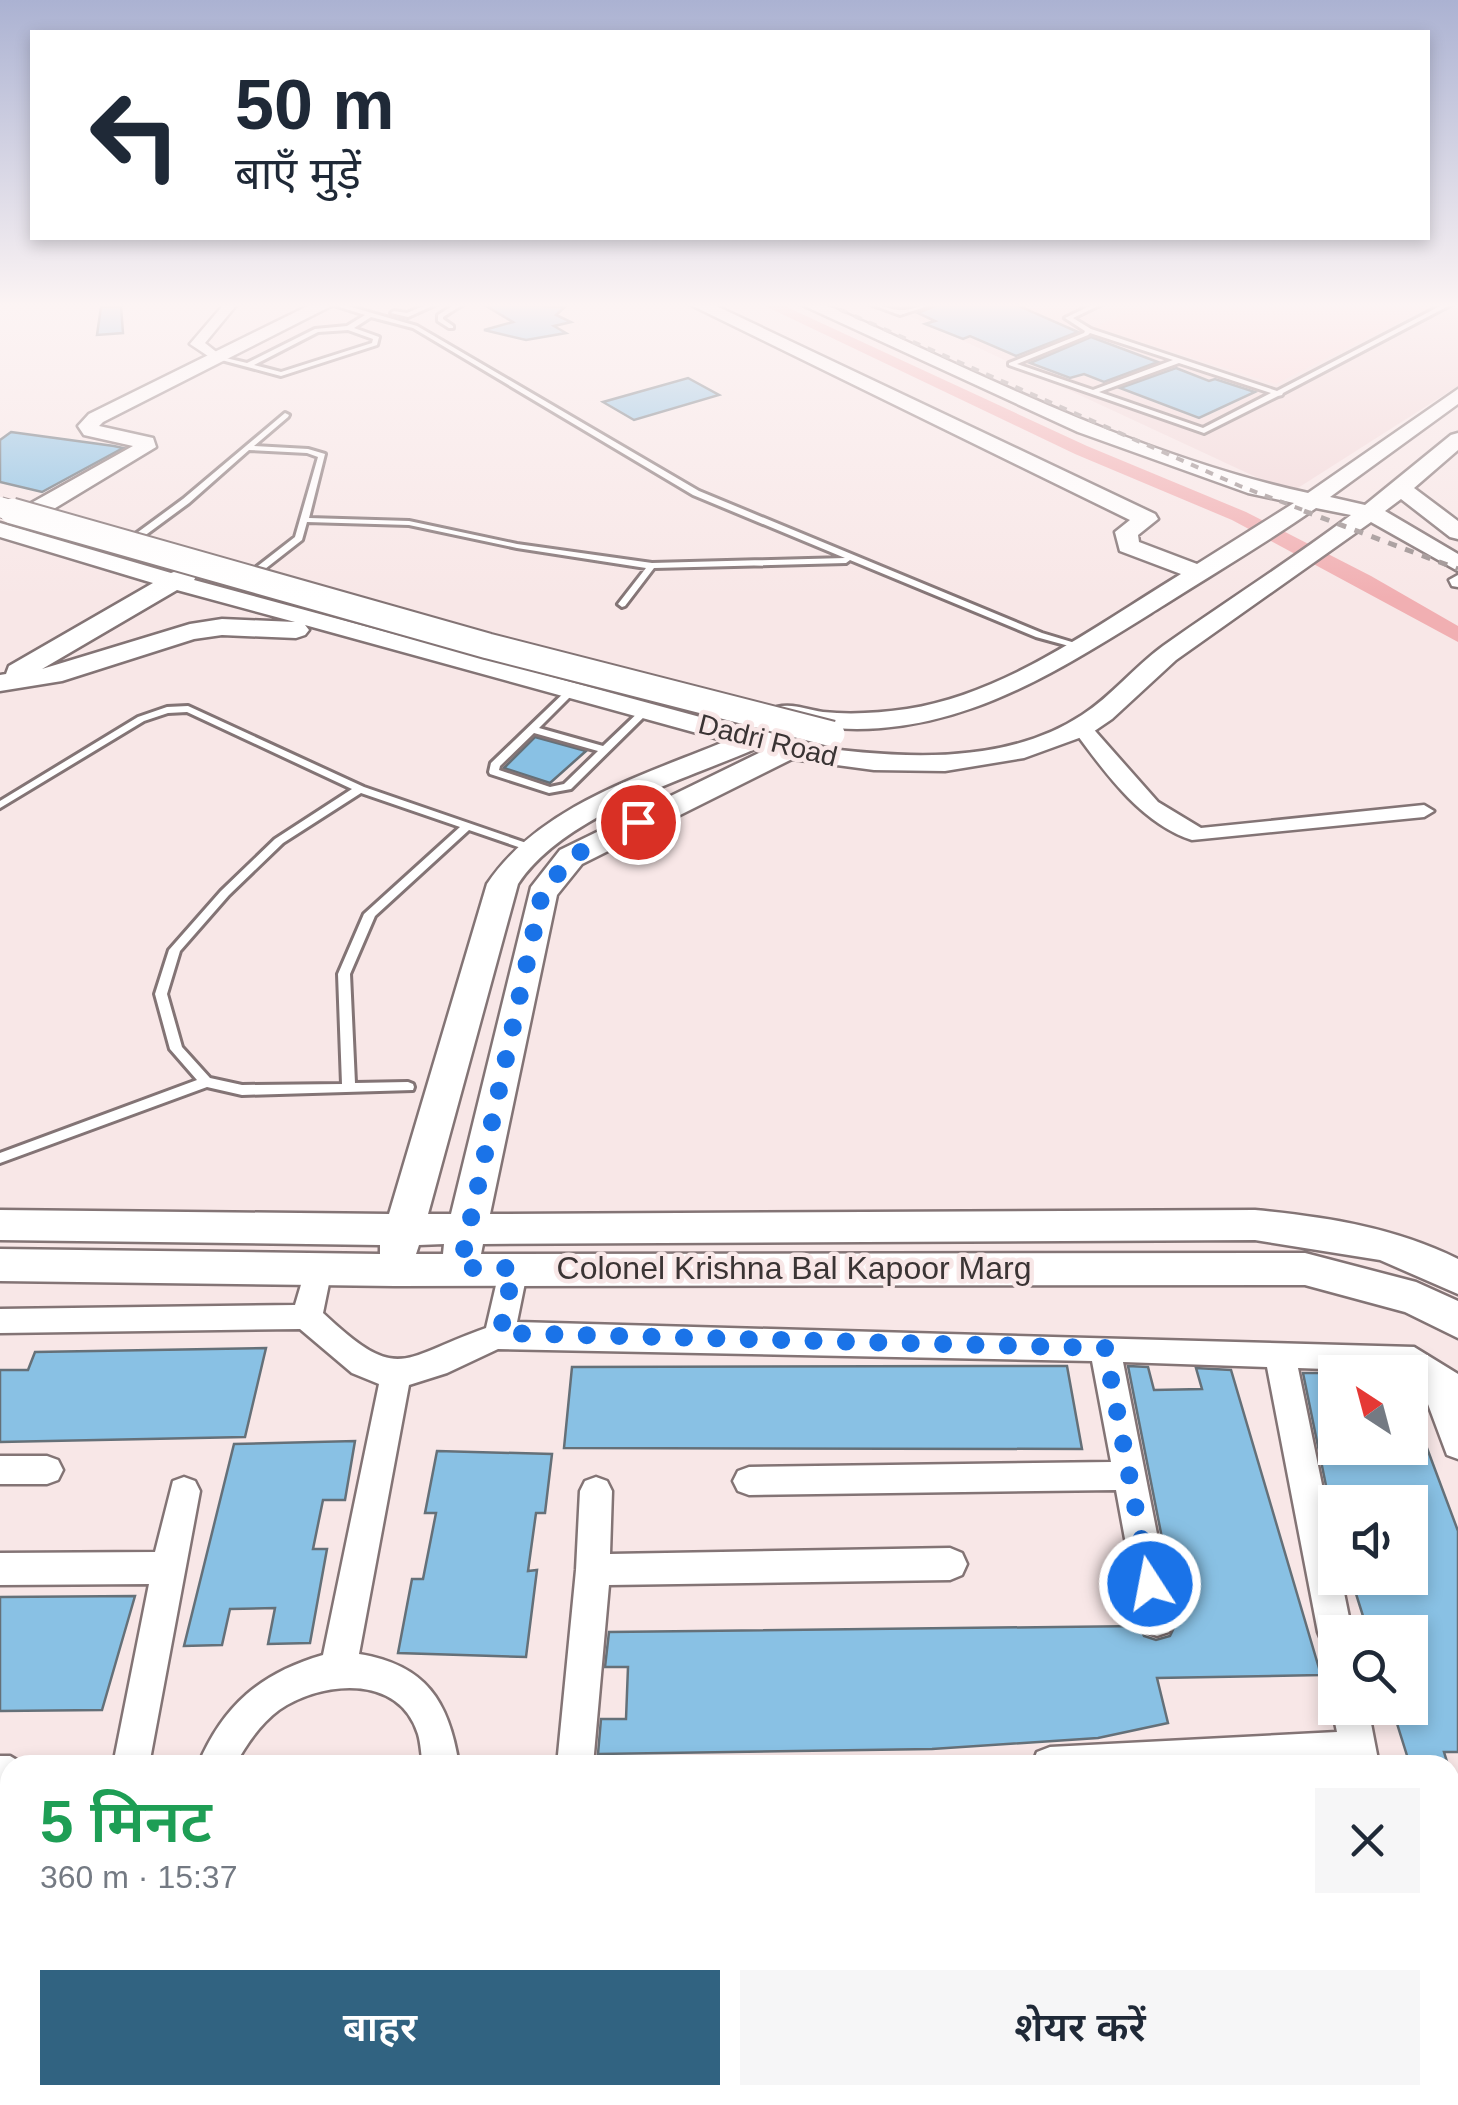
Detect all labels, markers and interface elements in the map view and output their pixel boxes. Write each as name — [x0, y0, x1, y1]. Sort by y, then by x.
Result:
text: 50 m — [235, 66, 395, 144]
icon: left — [70, 70, 200, 200]
text: बाएँ मुड़ें — [235, 148, 361, 199]
street label: Dadri Road — [695, 708, 840, 773]
pin — [596, 780, 681, 865]
icon: arrive — [611, 795, 666, 850]
street label: Colonel Krishna Bal Kapoor Marg — [557, 1250, 1031, 1286]
north arrow — [1318, 1355, 1428, 1465]
map controls — [1318, 1355, 1428, 1725]
button: sound — [1318, 1485, 1428, 1595]
position arrow — [1098, 1532, 1202, 1636]
button: search — [1318, 1615, 1428, 1725]
text: 5 मिनट — [40, 1788, 212, 1855]
button: close — [1315, 1788, 1420, 1893]
text: 360 m · 15:37 — [40, 1859, 237, 1895]
button: बाहर — [40, 1970, 720, 2085]
button: शेयर करें — [740, 1970, 1420, 2085]

